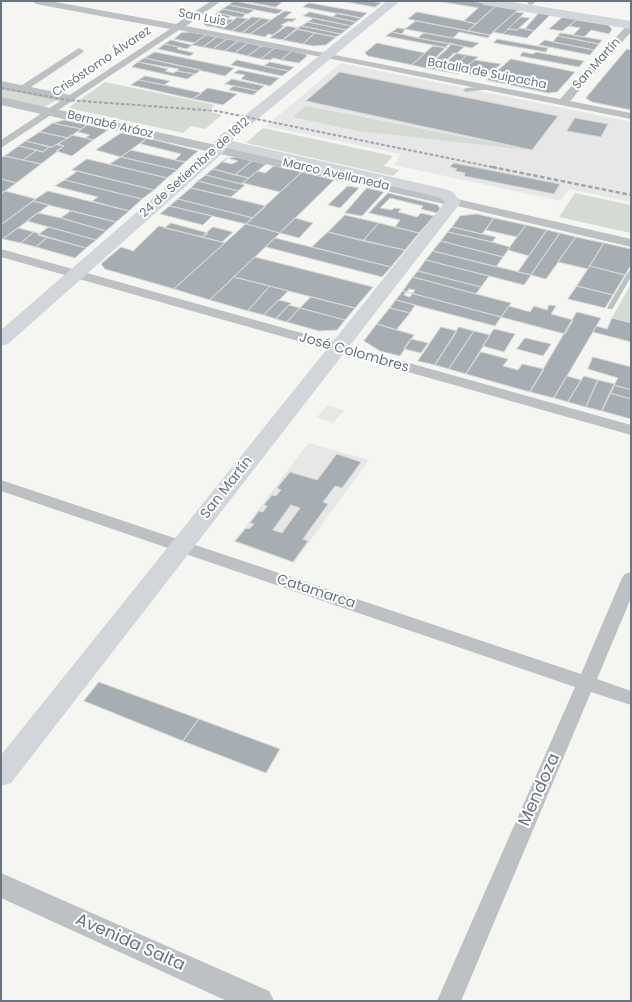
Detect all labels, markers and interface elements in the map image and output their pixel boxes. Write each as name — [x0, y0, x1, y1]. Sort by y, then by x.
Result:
street label: San Luis — [177, 6, 227, 30]
street label: Crisóstomo Álvarez — [50, 24, 154, 100]
street label: San Martín — [570, 35, 624, 93]
street label: Batalla de Suipacha — [426, 55, 548, 93]
street label: Bernabé Aráoz — [66, 108, 154, 142]
street label: 24 de Setiembre de 1812 — [137, 115, 253, 221]
street label: Marco Avellaneda — [281, 156, 391, 194]
street label: José Colombres — [297, 329, 411, 377]
street label: San Martín — [197, 453, 257, 523]
street label: Catamarca — [274, 571, 358, 613]
street label: Mendoza — [515, 750, 565, 830]
street label: Avenida Salta — [72, 910, 188, 976]

